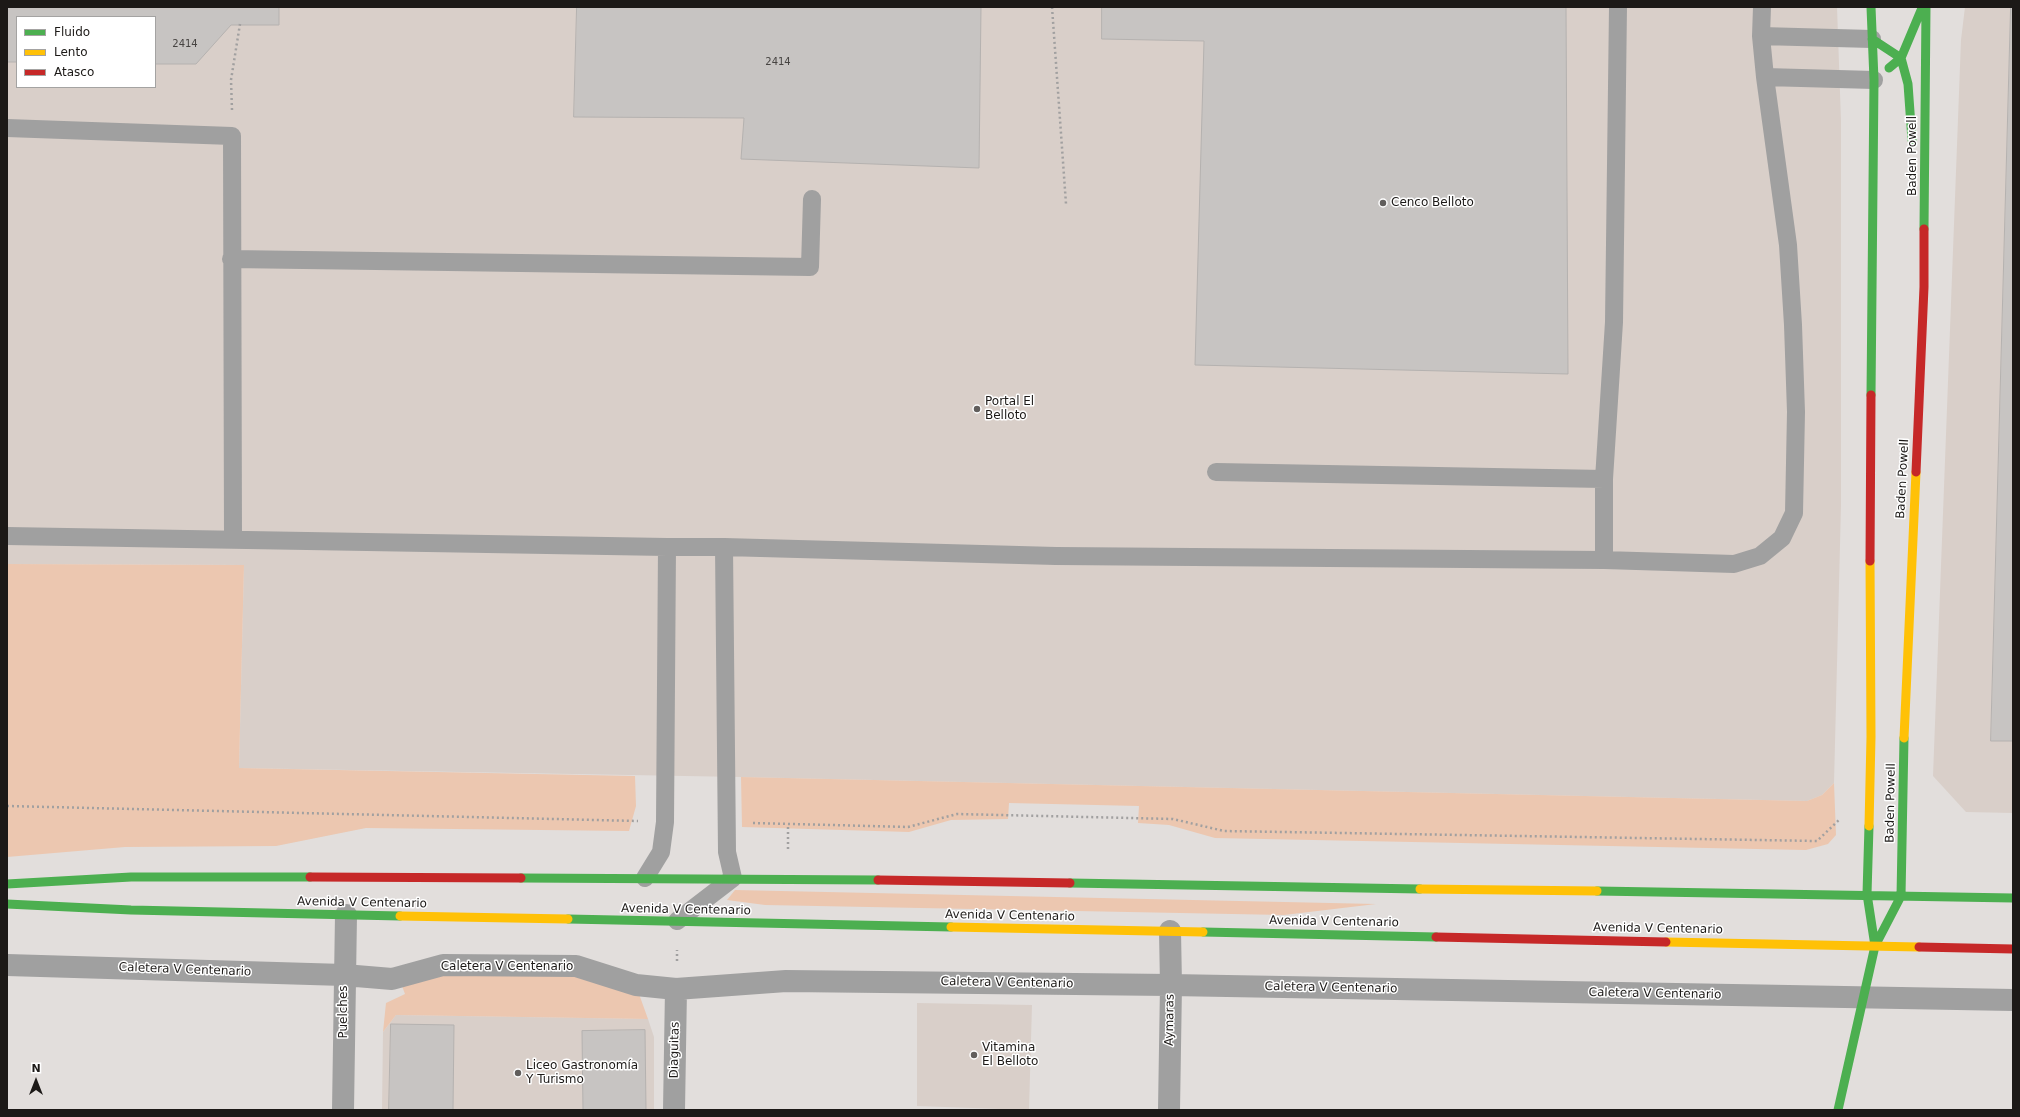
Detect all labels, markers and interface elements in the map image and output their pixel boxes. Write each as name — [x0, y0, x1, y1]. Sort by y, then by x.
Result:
legend — [16, 16, 156, 88]
text: Fluido — [54, 25, 90, 39]
house number: 2414 — [172, 38, 198, 50]
text: Lento — [54, 45, 88, 59]
house number: 2414 — [765, 56, 791, 68]
text: Atasco — [54, 65, 94, 79]
street label: Baden Powell — [1906, 116, 1920, 196]
place label: Cenco Belloto — [1391, 196, 1474, 210]
marker: Cenco Belloto — [1378, 198, 1388, 208]
place label: Portal El Belloto — [985, 395, 1034, 423]
marker: Portal El Belloto — [972, 404, 982, 414]
street label: Baden Powell — [1894, 439, 1912, 519]
street label: Baden Powell — [1883, 763, 1899, 843]
street label: Avenida V Centenario — [297, 895, 427, 911]
street label: Avenida V Centenario — [621, 902, 751, 918]
street label: Avenida V Centenario — [945, 908, 1075, 924]
street label: Avenida V Centenario — [1269, 914, 1399, 930]
street label: Avenida V Centenario — [1593, 921, 1723, 937]
street label: Caletera V Centenario — [118, 960, 252, 980]
street label: Caletera V Centenario — [441, 960, 573, 974]
street label: Caletera V Centenario — [941, 975, 1073, 991]
street label: Caletera V Centenario — [1265, 980, 1397, 996]
street label: Puelches — [337, 985, 351, 1039]
street label: Caletera V Centenario — [1589, 986, 1721, 1002]
street label: Aymaras — [1162, 994, 1178, 1046]
street label: Diaguitas — [667, 1021, 683, 1079]
place label: Vitamina El Belloto — [982, 1041, 1038, 1069]
marker: Vitamina El Belloto — [969, 1050, 979, 1060]
place label: Liceo Gastronomía Y Turismo — [526, 1059, 638, 1087]
north arrow — [16, 1061, 56, 1101]
text: N — [31, 1062, 41, 1075]
marker: Liceo Gastronomía Y Turismo — [513, 1068, 523, 1078]

